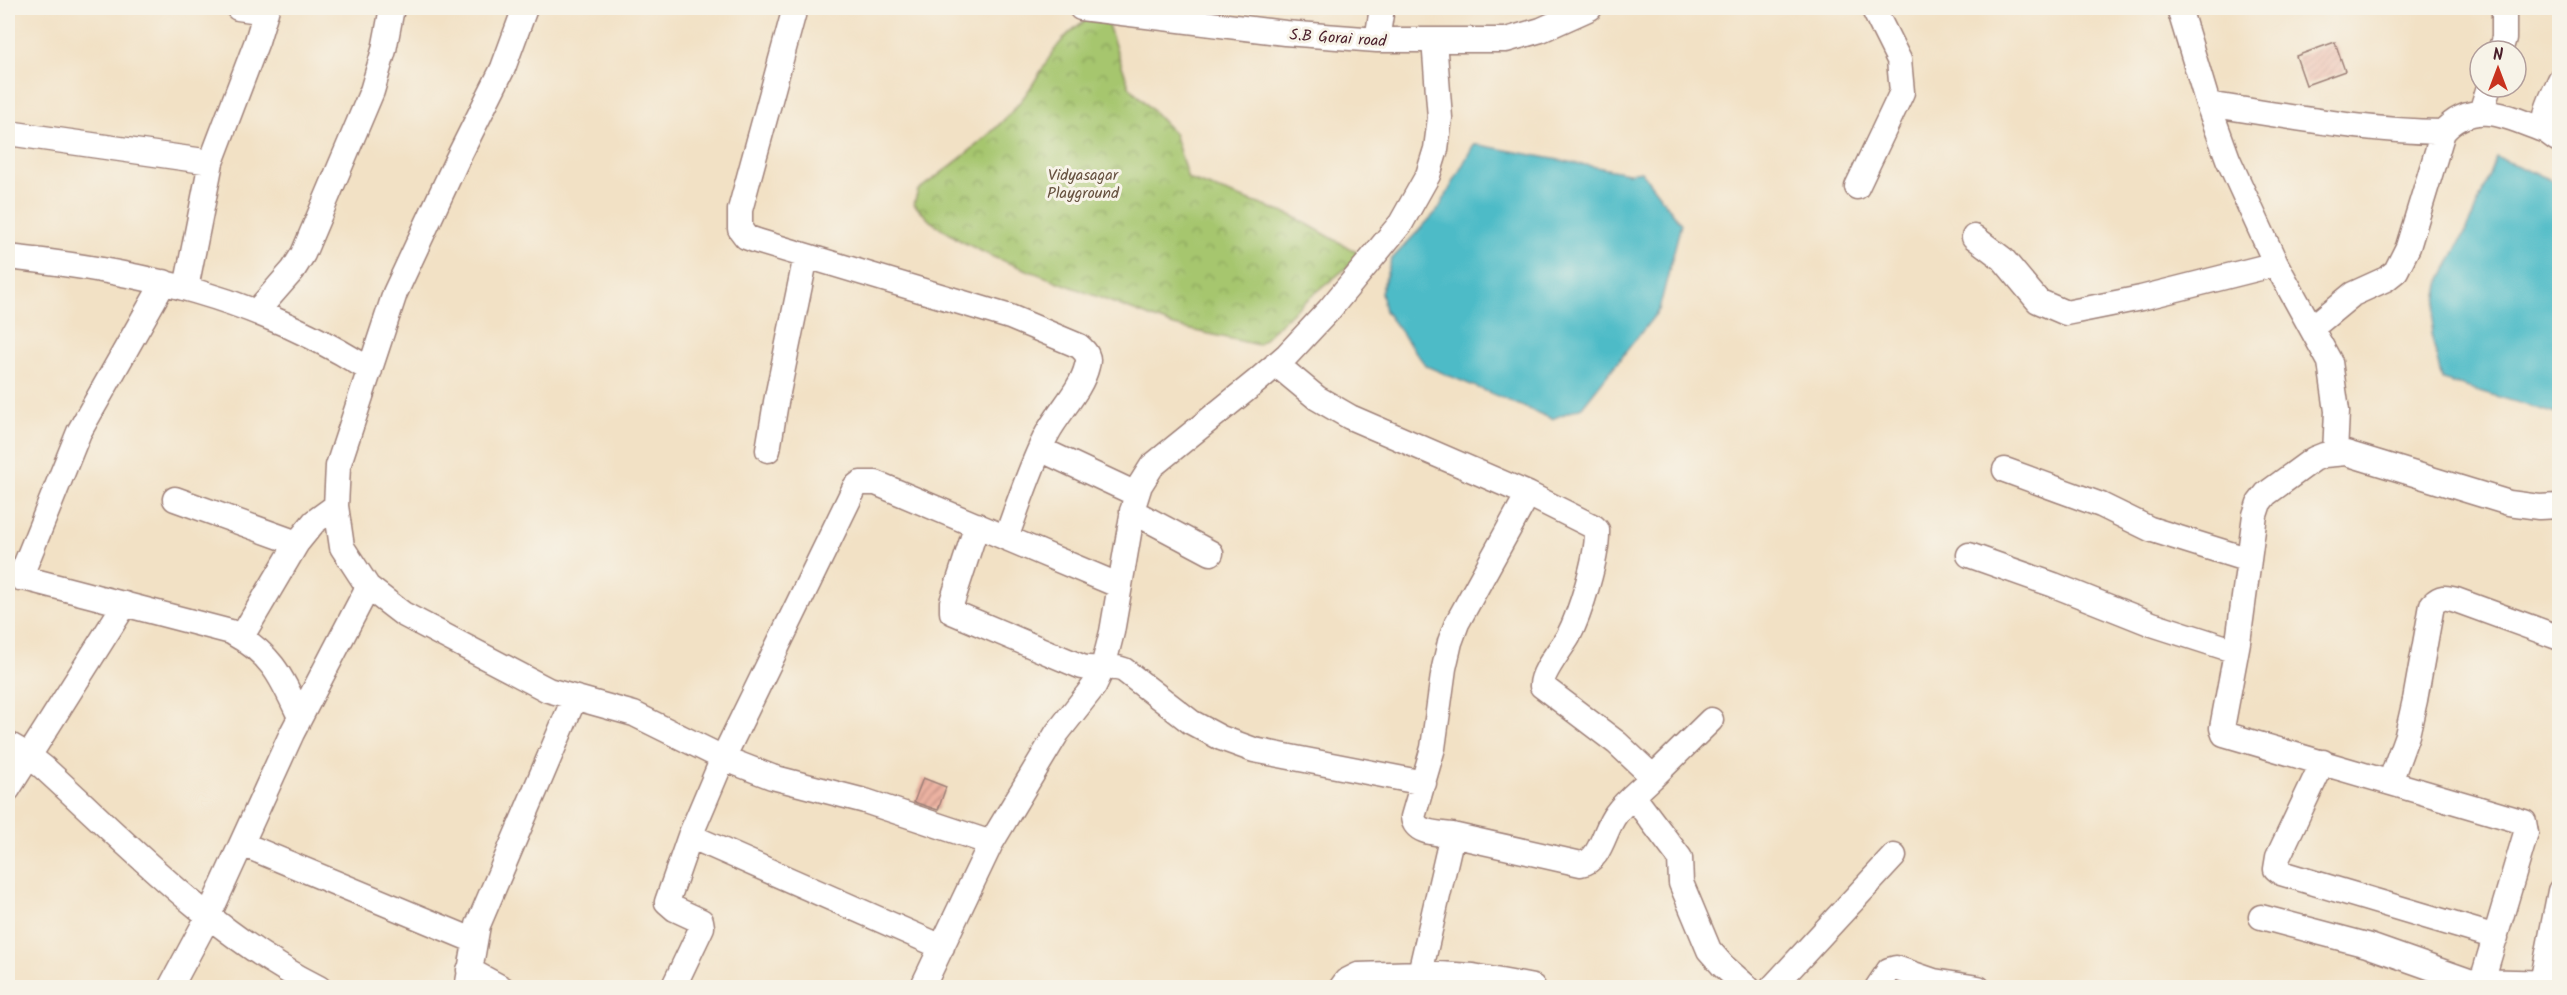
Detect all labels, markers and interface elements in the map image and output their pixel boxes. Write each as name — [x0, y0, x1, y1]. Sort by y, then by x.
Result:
street label: S.B Gorai road — [1289, 23, 1388, 54]
north arrow — [2468, 39, 2528, 99]
text: N — [2493, 43, 2503, 68]
park label: Vidyasagar Playground — [1047, 163, 1120, 206]

